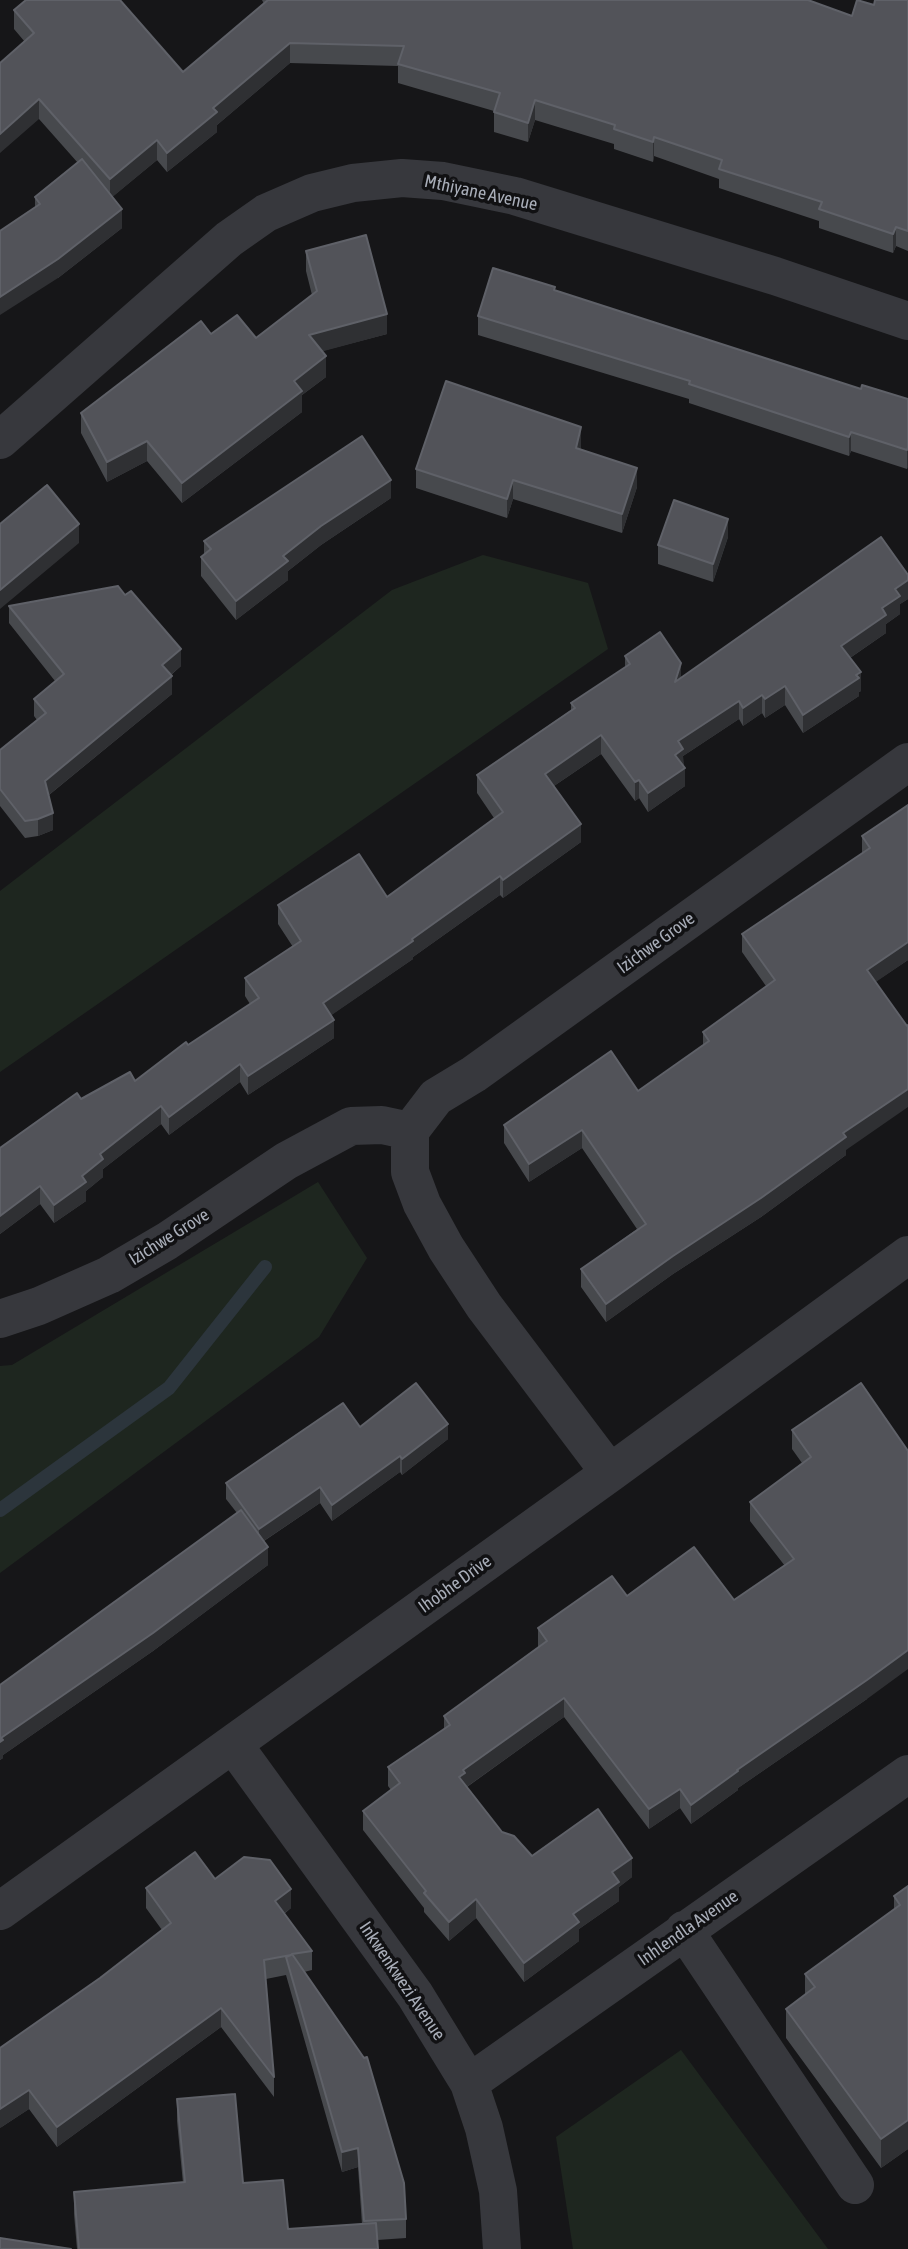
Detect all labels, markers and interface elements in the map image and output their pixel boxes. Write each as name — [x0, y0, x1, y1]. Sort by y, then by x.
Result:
street label: Mthiyane Avenue — [423, 170, 539, 216]
street label: Izichwe Grove — [613, 908, 699, 978]
street label: Izichwe Grove — [125, 1204, 213, 1270]
street label: Ihobhe Drive — [414, 1550, 496, 1618]
street label: Inhlendla Avenue — [634, 1885, 742, 1971]
street label: Inkwenkwezi Avenue — [354, 1918, 450, 2044]

